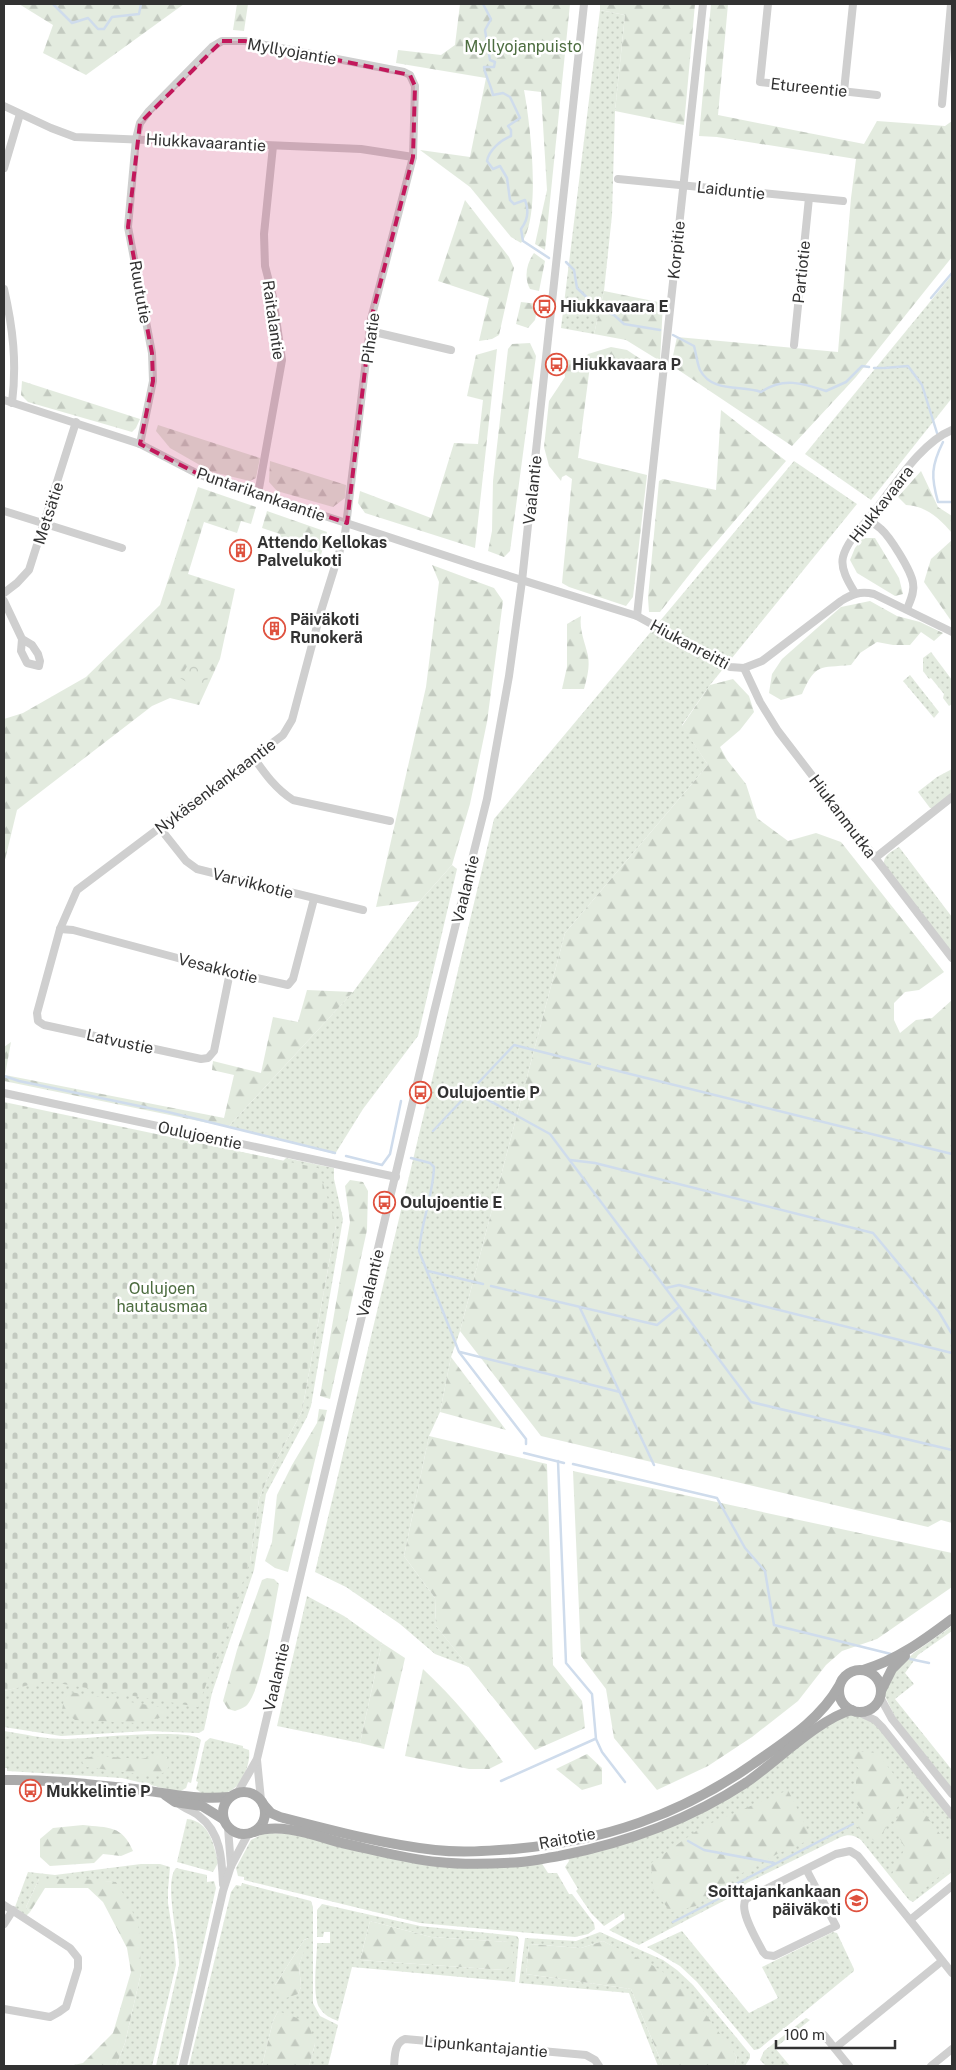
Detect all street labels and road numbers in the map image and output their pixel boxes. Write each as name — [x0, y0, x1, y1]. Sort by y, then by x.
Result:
street label: Myllyojantie — [246, 34, 338, 69]
street label: Etureentie — [769, 74, 848, 101]
street label: Hiukkavaarantie — [145, 130, 267, 155]
street label: Laiduntie — [696, 177, 766, 204]
street label: Korpitie — [664, 220, 689, 280]
street label: Partiotie — [789, 240, 814, 304]
street label: Ruututie — [126, 259, 155, 325]
street label: Raitalantie — [259, 279, 288, 361]
street label: Pihatie — [358, 311, 383, 365]
street label: Vaalantie — [519, 455, 546, 526]
street label: Hiukkavaara — [845, 462, 917, 547]
street label: Puntarikankaantie — [194, 463, 328, 525]
street label: Metsätie — [29, 479, 68, 547]
street label: Hiukanreitti — [647, 616, 733, 673]
street label: Nykäsenkankaantie — [151, 735, 279, 838]
street label: Hiukanmutka — [805, 771, 880, 862]
street label: Vaalantie — [448, 853, 483, 925]
street label: Varvikkotie — [210, 864, 295, 903]
street label: Vesakkotie — [176, 949, 260, 988]
street label: Latvustie — [85, 1025, 155, 1058]
street label: Oulujoentie — [156, 1117, 244, 1154]
street label: Vaalantie — [353, 1247, 388, 1319]
street label: Vaalantie — [259, 1641, 294, 1713]
street label: Raitotie — [537, 1824, 597, 1853]
street label: Lipunkantajantie — [423, 2032, 549, 2061]

